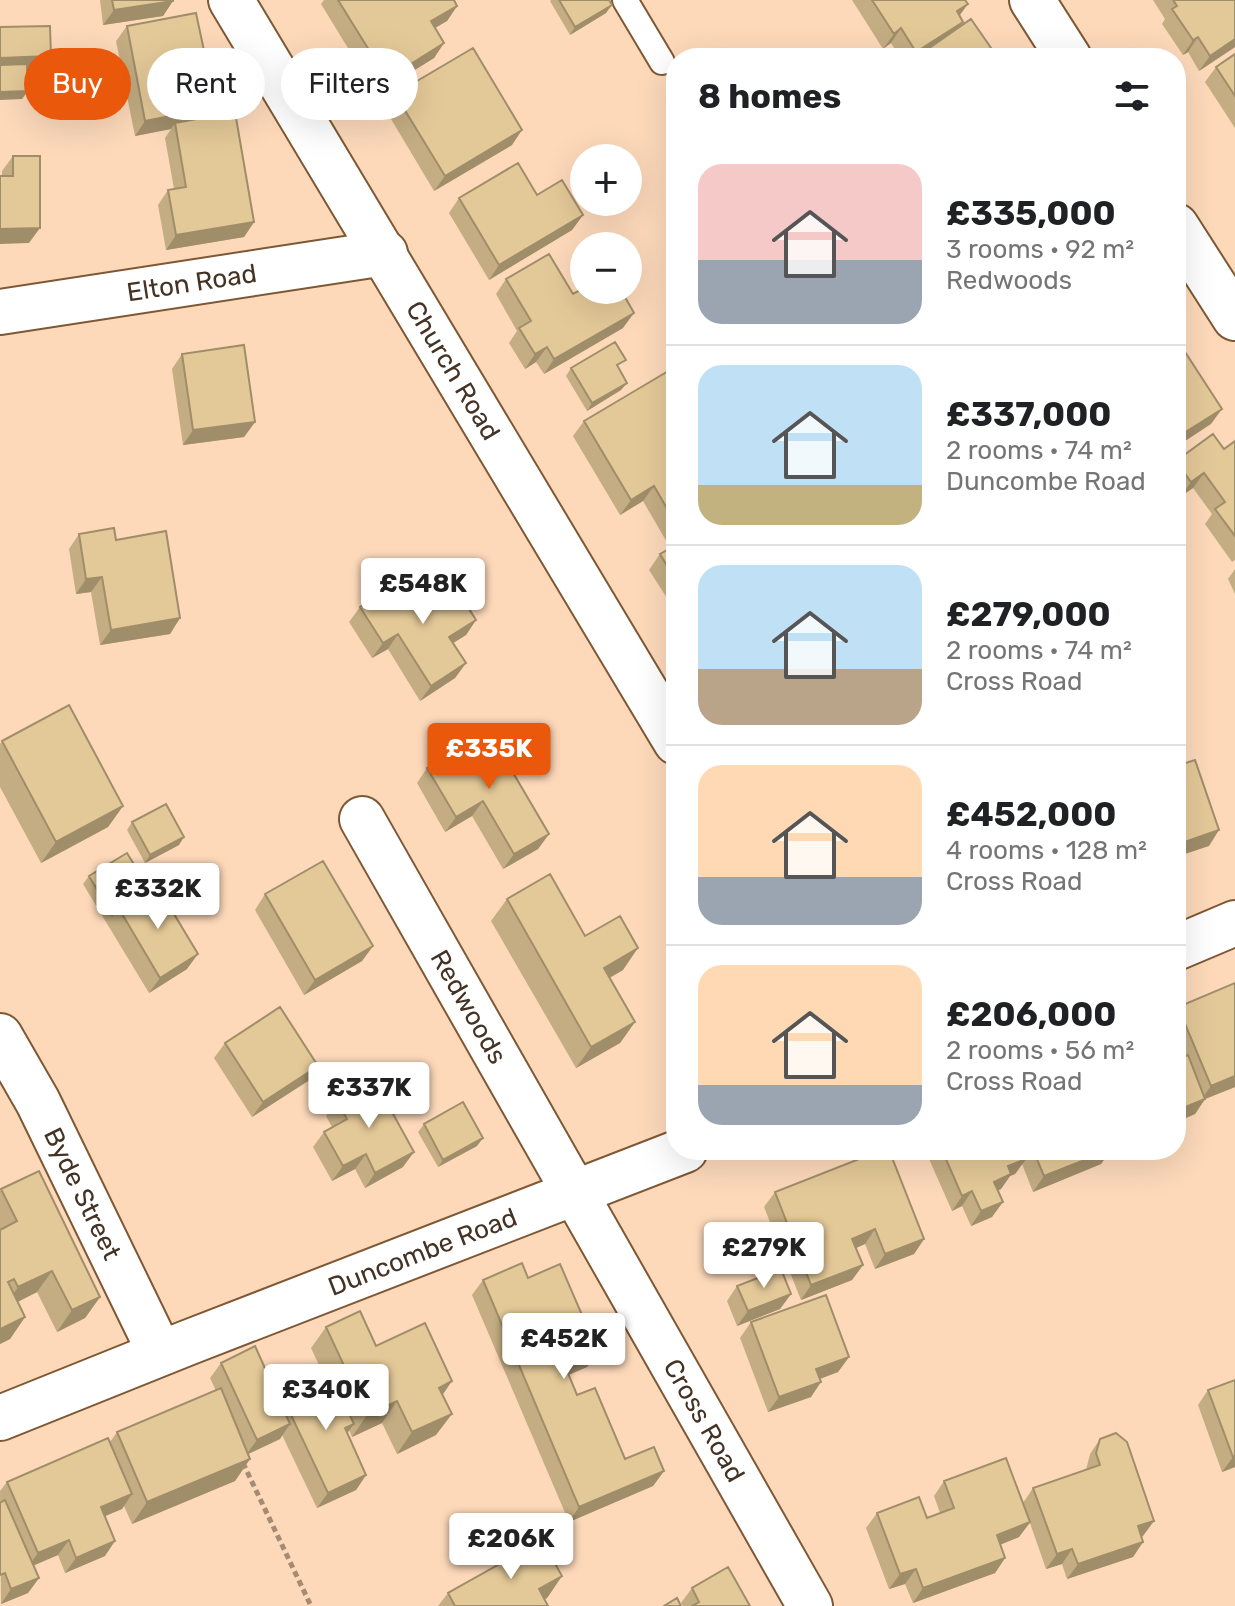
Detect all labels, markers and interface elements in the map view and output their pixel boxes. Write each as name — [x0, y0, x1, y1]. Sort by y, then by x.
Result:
chip: Buy — [24, 48, 131, 120]
chip: Rent — [147, 48, 265, 120]
chip: Filters — [281, 48, 418, 120]
icon: filters — [1110, 74, 1154, 118]
text: 8 homes — [698, 76, 841, 117]
map controls — [570, 144, 642, 304]
button: + — [570, 144, 642, 216]
text: £335,000 — [946, 193, 1116, 234]
icon: home — [762, 196, 858, 292]
button: − — [570, 232, 642, 304]
text: 3 rooms · 92 m² — [946, 234, 1134, 265]
street label: Elton Road — [125, 257, 259, 308]
text: Redwoods — [946, 265, 1072, 296]
street label: Church Road — [400, 295, 507, 446]
text: £337,000 — [946, 394, 1111, 435]
icon: home — [762, 397, 858, 493]
text: 2 rooms · 74 m² — [946, 435, 1132, 466]
text: Duncombe Road — [946, 466, 1146, 497]
pin: £548K — [367, 558, 479, 626]
text: £548K — [379, 568, 467, 599]
text: £279,000 — [946, 594, 1111, 635]
icon: home — [762, 597, 858, 693]
text: 2 rooms · 74 m² — [946, 635, 1132, 666]
text: Cross Road — [946, 666, 1082, 697]
pin: £335K — [433, 723, 545, 791]
text: £335K — [445, 733, 533, 764]
text: £452,000 — [946, 794, 1116, 835]
icon: home — [762, 797, 858, 893]
text: 4 rooms · 128 m² — [946, 835, 1147, 866]
pin: £332K — [102, 863, 214, 931]
text: Cross Road — [946, 866, 1082, 897]
text: £332K — [114, 873, 202, 904]
street label: Redwoods — [424, 944, 514, 1069]
text: £206,000 — [946, 994, 1116, 1035]
icon: home — [762, 997, 858, 1093]
text: 2 rooms · 56 m² — [946, 1035, 1134, 1066]
pin: £337K — [313, 1062, 425, 1130]
text: Cross Road — [946, 1066, 1082, 1097]
text: £337K — [326, 1072, 412, 1103]
street label: Byde Street — [37, 1123, 128, 1265]
street label: Duncombe Road — [324, 1201, 521, 1302]
pin: £279K — [708, 1222, 820, 1290]
text: £279K — [722, 1232, 806, 1263]
pin: £452K — [508, 1313, 620, 1381]
text: £452K — [520, 1323, 608, 1354]
street label: Cross Road — [657, 1353, 752, 1487]
pin: £340K — [270, 1364, 382, 1432]
text: £340K — [282, 1374, 370, 1405]
pin: £206K — [455, 1513, 567, 1581]
text: £206K — [467, 1523, 555, 1554]

